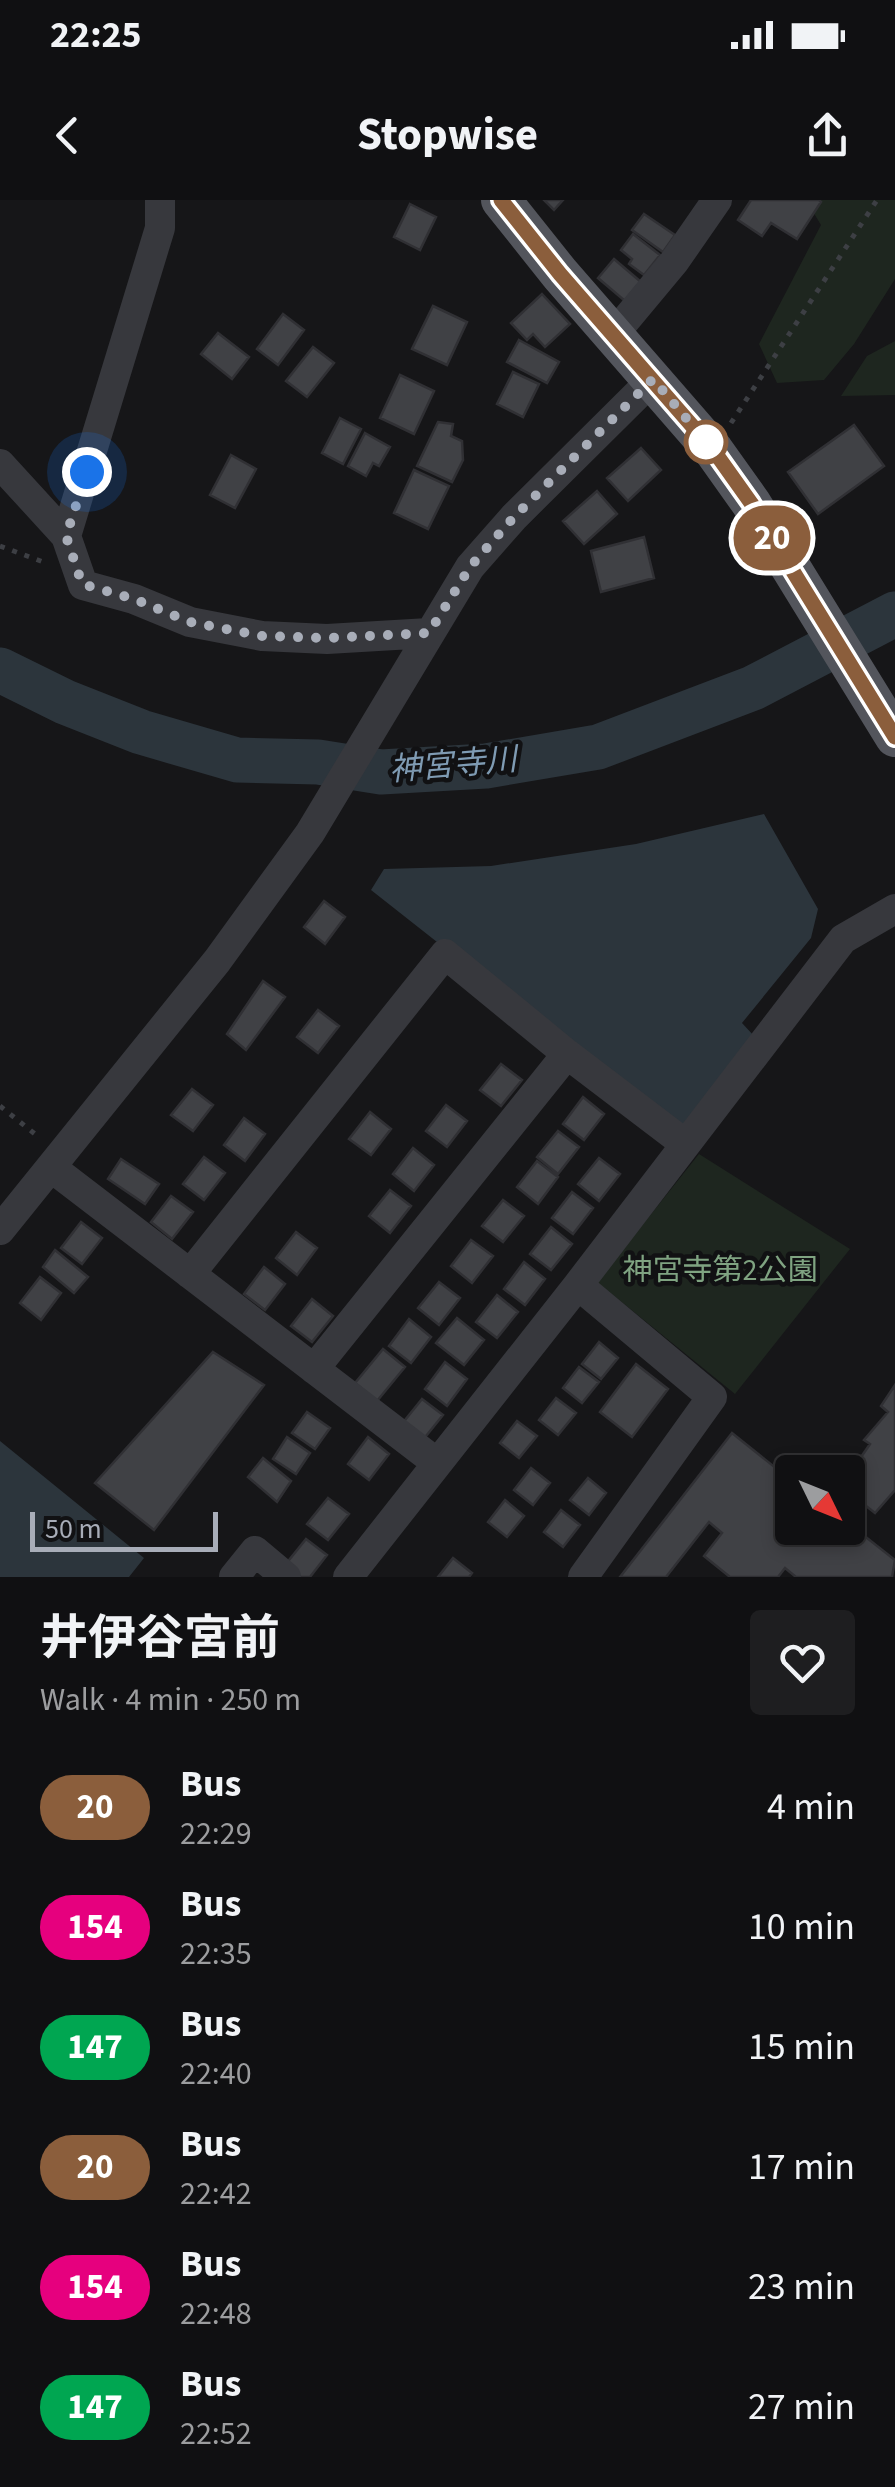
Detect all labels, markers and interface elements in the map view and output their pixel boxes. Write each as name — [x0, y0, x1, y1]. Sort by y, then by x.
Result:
text: 22:25 — [50, 8, 142, 62]
text: Stopwise — [357, 103, 538, 167]
icon: back — [40, 108, 95, 163]
icon: share — [800, 108, 855, 163]
unlabelled marker — [685, 421, 727, 463]
your location — [62, 447, 112, 497]
line badge: 20 — [727, 506, 817, 570]
text: 20 — [754, 513, 790, 563]
water label: 神宮寺川 — [387, 736, 522, 793]
park label: 神宮寺第2公園 — [623, 1249, 817, 1292]
north arrow — [775, 1455, 865, 1545]
map controls — [775, 1455, 865, 1545]
scale bar — [30, 1507, 218, 1552]
text: 50 m — [45, 1509, 102, 1549]
text: 井伊谷宮前 — [40, 1605, 280, 1673]
button: heart — [750, 1610, 855, 1715]
text: Walk · 4 min · 250 m — [40, 1677, 301, 1723]
text: Bus — [180, 1757, 241, 1811]
text: 4 min — [767, 1780, 855, 1834]
text: 20 — [77, 1782, 113, 1832]
text: 22:29 — [180, 1811, 252, 1857]
text: Bus — [180, 1877, 241, 1931]
text: 10 min — [748, 1900, 855, 1954]
text: 154 — [67, 1902, 123, 1952]
text: 22:35 — [180, 1931, 252, 1977]
text: Bus — [180, 1997, 241, 2051]
text: 15 min — [748, 2020, 855, 2074]
text: 147 — [67, 2022, 123, 2072]
text: 22:40 — [180, 2051, 252, 2097]
text: Bus — [180, 2117, 241, 2171]
text: 17 min — [748, 2140, 855, 2194]
text: 20 — [77, 2142, 113, 2192]
text: 22:42 — [180, 2171, 252, 2217]
text: Bus — [180, 2237, 241, 2291]
text: 23 min — [748, 2260, 855, 2314]
text: 154 — [67, 2262, 123, 2312]
text: 22:48 — [180, 2291, 252, 2337]
text: Bus — [180, 2357, 241, 2411]
text: 27 min — [748, 2380, 855, 2434]
text: 147 — [67, 2382, 123, 2432]
text: 22:52 — [180, 2411, 252, 2457]

